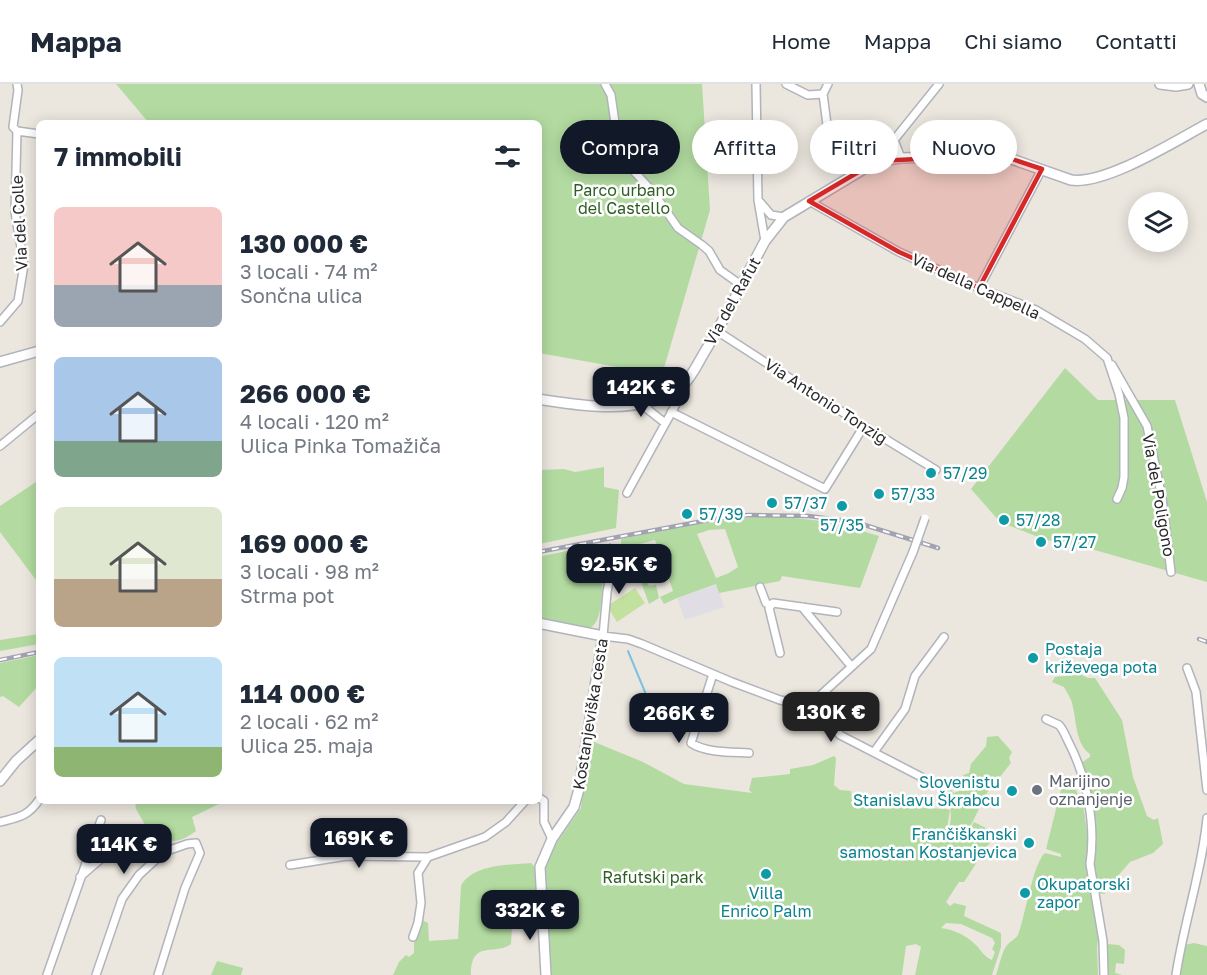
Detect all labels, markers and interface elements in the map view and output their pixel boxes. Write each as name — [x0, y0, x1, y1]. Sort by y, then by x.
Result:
text: Mappa — [30, 25, 122, 58]
text: Home — [771, 28, 831, 54]
text: Mappa — [864, 28, 931, 54]
text: Chi siamo — [964, 28, 1062, 54]
text: Contatti — [1095, 28, 1177, 54]
chip: Compra — [560, 120, 680, 174]
chip: Affitta — [692, 120, 798, 174]
chip: Filtri — [810, 120, 898, 174]
chip: Nuovo — [910, 120, 1017, 174]
icon: filters — [491, 140, 524, 173]
text: 7 immobili — [54, 141, 182, 172]
street label: Via del Colle — [6, 174, 32, 272]
park label: Parco urbano del Castello — [573, 180, 675, 218]
map controls — [1128, 192, 1188, 252]
button: layers — [1128, 192, 1188, 252]
text: 130 000 € — [240, 228, 368, 259]
icon: home — [102, 231, 174, 303]
street label: Via della Cappella — [909, 249, 1043, 323]
street label: Via del Rafut — [700, 253, 764, 349]
text: 3 locali · 74 m² — [240, 259, 378, 283]
text: Sončna ulica — [240, 283, 363, 307]
street label: Via Antonio Tonzig — [761, 354, 891, 448]
pin: 142K € — [592, 367, 690, 418]
text: 142K € — [607, 374, 675, 398]
text: 266 000 € — [240, 378, 371, 409]
icon: home — [102, 381, 174, 453]
text: 4 locali · 120 m² — [240, 409, 389, 433]
street label: Via del Poligono — [1138, 432, 1180, 558]
text: Ulica Pinka Tomažiča — [240, 433, 441, 457]
place label: 57/29 — [943, 463, 987, 483]
marker: 57/29 — [924, 466, 938, 480]
place label: 57/33 — [891, 484, 935, 504]
marker: 57/33 — [872, 487, 886, 501]
place label: 57/37 — [784, 493, 827, 513]
marker: 57/37 — [765, 496, 779, 510]
marker: 57/35 — [835, 499, 849, 513]
place label: 57/39 — [699, 504, 743, 524]
marker: 57/39 — [680, 507, 694, 521]
place label: 57/28 — [1016, 510, 1060, 530]
marker: 57/28 — [997, 513, 1011, 527]
place label: 57/35 — [820, 515, 864, 535]
text: 169 000 € — [240, 528, 368, 559]
icon: home — [102, 531, 174, 603]
place label: 57/27 — [1053, 532, 1096, 552]
marker: 57/27 — [1034, 535, 1048, 549]
pin: 92.5K € — [564, 544, 674, 595]
text: 92.5K € — [580, 551, 658, 575]
text: 3 locali · 98 m² — [240, 559, 379, 583]
text: Strma pot — [240, 583, 335, 607]
street label: Kostanjeviška cesta — [568, 637, 612, 791]
place label: Postaja križevega pota — [1045, 639, 1157, 677]
marker: Postaja križevega pota — [1026, 651, 1040, 665]
text: 114 000 € — [240, 678, 365, 709]
icon: home — [102, 681, 174, 753]
pin: 130K € — [782, 692, 880, 743]
pin: 266K € — [630, 693, 728, 744]
text: 130K € — [796, 699, 866, 723]
text: 266K € — [643, 700, 715, 724]
text: 2 locali · 62 m² — [240, 709, 378, 733]
text: Ulica 25. maja — [240, 733, 373, 757]
place label: Marijino oznanjenje — [1049, 771, 1132, 809]
place label: Slovenistu Stanislavu Škrabcu — [853, 772, 1000, 810]
marker: Marijino oznanjenje — [1030, 783, 1044, 797]
marker: Slovenistu Stanislavu Škrabcu — [1005, 784, 1019, 798]
pin: 169K € — [310, 818, 408, 869]
pin: 114K € — [75, 824, 173, 875]
place label: Frančiškanski samostan Kostanjevica — [840, 824, 1017, 862]
text: 169K € — [324, 825, 394, 849]
text: 114K € — [91, 831, 157, 855]
marker: Frančiškanski samostan Kostanjevica — [1022, 836, 1036, 850]
park label: Rafutski park — [602, 867, 704, 887]
marker: Villa Enrico Palm — [759, 867, 773, 881]
place label: Okupatorski zapor — [1037, 874, 1130, 912]
place label: Villa Enrico Palm — [720, 883, 812, 921]
marker: Okupatorski zapor — [1018, 886, 1032, 900]
pin: 332K € — [481, 890, 579, 941]
text: 332K € — [495, 897, 565, 921]

